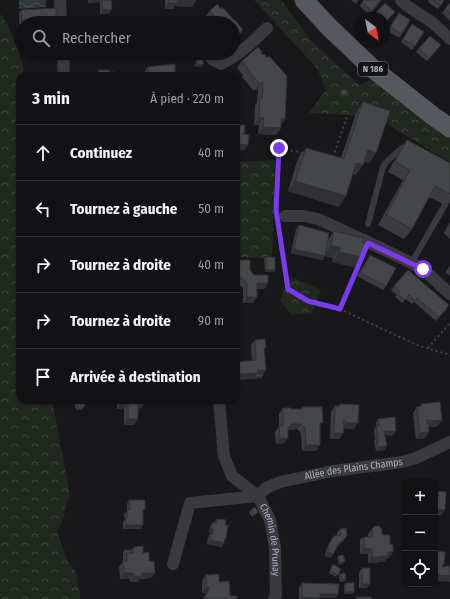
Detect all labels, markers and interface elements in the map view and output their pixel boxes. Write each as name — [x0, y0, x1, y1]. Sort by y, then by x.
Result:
north arrow — [354, 12, 390, 48]
search box — [16, 16, 240, 60]
icon: search — [30, 27, 52, 49]
text: Rechercher — [62, 29, 131, 47]
road number: N 186 — [358, 62, 388, 76]
text: 3 min — [32, 88, 70, 109]
text: À pied · 220 m — [150, 91, 224, 106]
route end — [270, 139, 288, 157]
icon: ahead — [32, 142, 54, 164]
text: Continuez — [70, 144, 132, 162]
text: 40 m — [198, 145, 224, 160]
icon: left — [32, 198, 54, 220]
text: Tournez à gauche — [70, 200, 177, 218]
text: 50 m — [198, 201, 224, 216]
icon: right — [32, 254, 54, 276]
text: Tournez à droite — [70, 256, 171, 274]
text: 40 m — [198, 257, 224, 272]
route start — [414, 260, 432, 278]
icon: right — [32, 310, 54, 332]
text: Tournez à droite — [70, 312, 171, 330]
text: 90 m — [198, 313, 224, 328]
icon: arrive — [32, 366, 54, 388]
text: Arrivée à destination — [70, 368, 201, 386]
street label: Allée des Plains Champs — [303, 456, 403, 483]
map controls — [402, 479, 438, 587]
button: + — [402, 479, 438, 515]
street label: Chemin de Prunay — [257, 502, 282, 577]
button: − — [402, 515, 438, 551]
button: locate — [402, 551, 438, 587]

